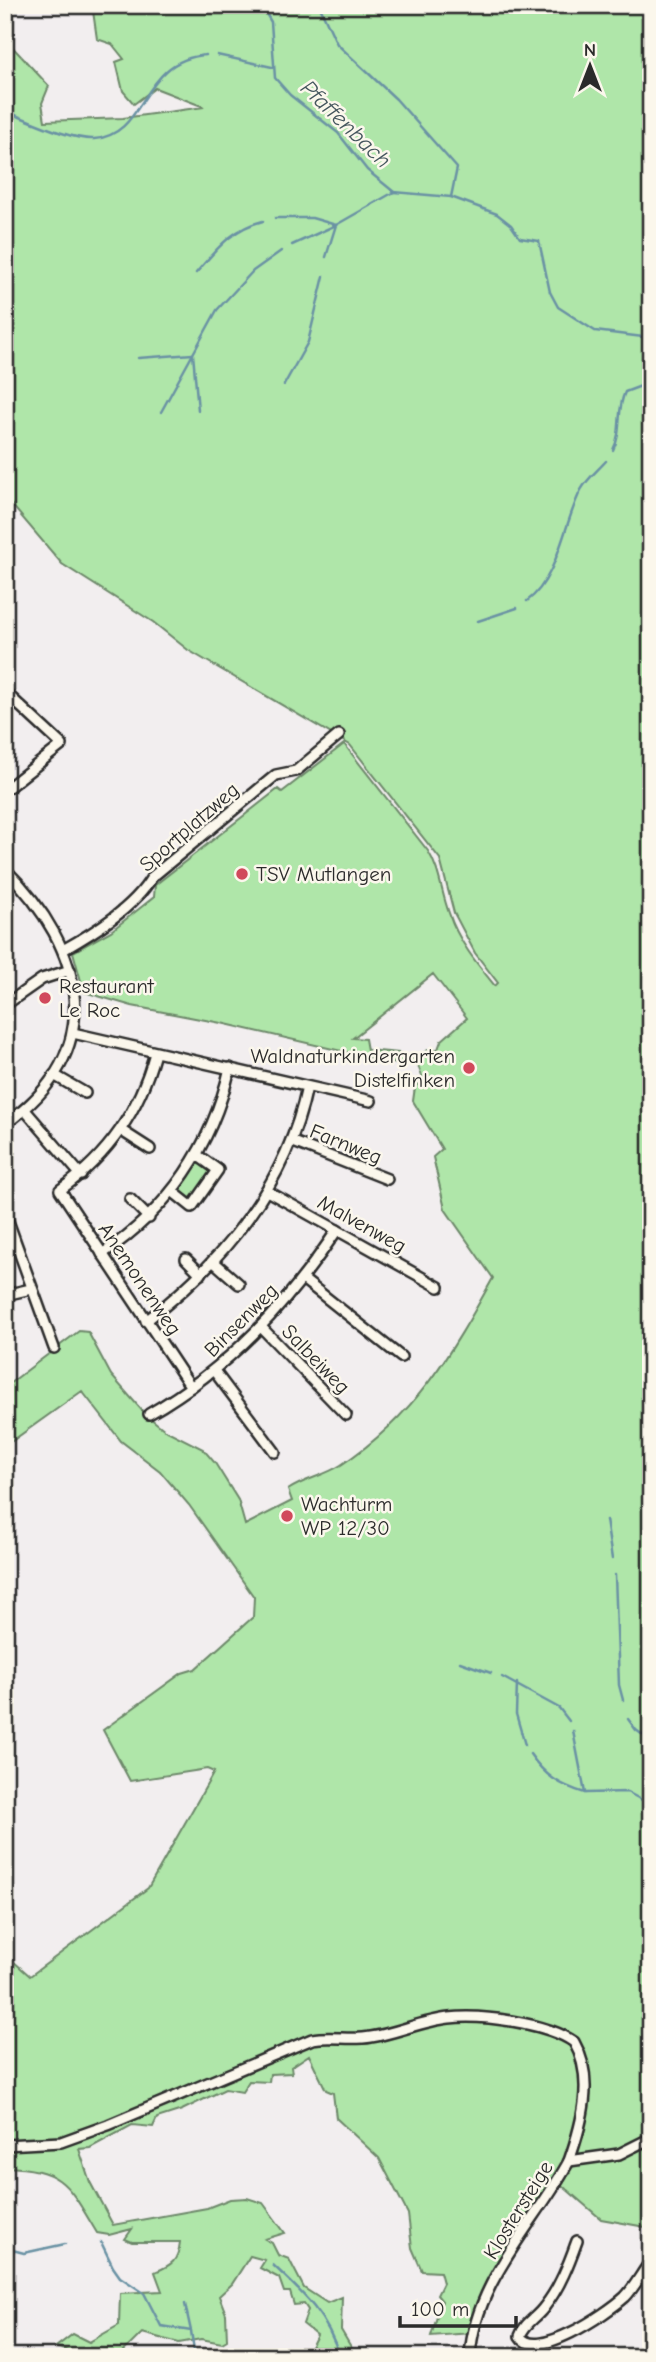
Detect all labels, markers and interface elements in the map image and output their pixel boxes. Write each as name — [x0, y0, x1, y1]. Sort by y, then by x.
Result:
north arrow — [554, 32, 624, 102]
text: N — [584, 39, 596, 61]
water label: Pfaffenbach — [295, 74, 397, 174]
street label: Sportplatzweg — [134, 777, 244, 877]
place label: TSV Mutlangen — [256, 862, 391, 886]
marker: TSV Mutlangen — [234, 866, 250, 882]
place label: Restaurant Le Roc — [59, 974, 155, 1022]
marker: Restaurant Le Roc — [37, 990, 53, 1006]
place label: Waldnaturkindergarten Distelfinken — [250, 1044, 455, 1092]
marker: Waldnaturkindergarten Distelfinken — [461, 1060, 477, 1076]
street label: Farnweg — [306, 1119, 386, 1169]
street label: Malvenweg — [314, 1190, 410, 1258]
street label: Anemonenweg — [94, 1218, 186, 1340]
street label: Binsenweg — [199, 1278, 283, 1362]
street label: Salbeiweg — [277, 1319, 355, 1399]
place label: Wachturm WP 12/30 — [301, 1492, 392, 1540]
marker: Wachturm WP 12/30 — [279, 1508, 295, 1524]
street label: Klostersteige — [478, 2156, 558, 2264]
scale bar — [400, 2285, 516, 2329]
text: 100 m — [411, 2297, 469, 2321]

